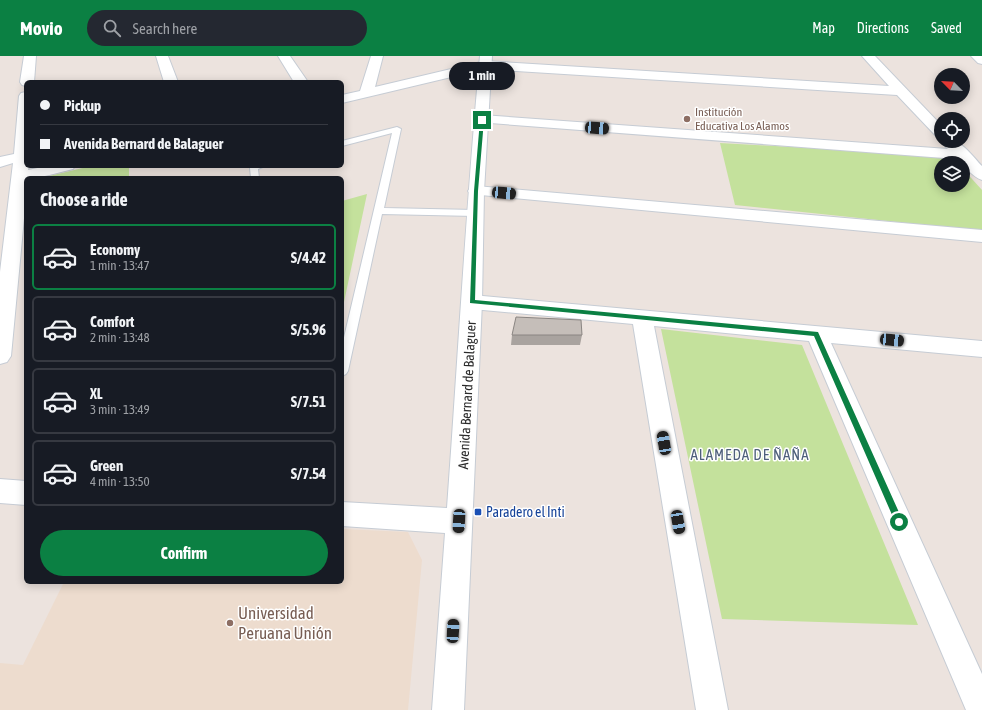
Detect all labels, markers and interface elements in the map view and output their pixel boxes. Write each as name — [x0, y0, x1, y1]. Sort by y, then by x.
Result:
search box — [87, 10, 367, 46]
text: Movio — [20, 17, 63, 39]
icon: search — [101, 17, 123, 39]
text: Search here — [133, 20, 197, 37]
text: Map — [812, 20, 835, 36]
text: Directions — [857, 20, 909, 36]
text: Saved — [931, 20, 962, 36]
callout: 1 min — [449, 62, 515, 90]
text: 1 min — [469, 68, 495, 83]
north arrow — [934, 68, 970, 104]
map controls — [934, 68, 970, 192]
text: Pickup — [64, 97, 101, 114]
place label: Institución Educativa Los Alamos — [695, 105, 789, 133]
route end — [473, 111, 491, 129]
button: locate — [934, 112, 970, 148]
marker: Institución Educativa Los Alamos — [682, 114, 692, 124]
car — [585, 121, 609, 135]
text: Avenida Bernard de Balaguer — [64, 135, 223, 152]
button: layers — [934, 156, 970, 192]
car — [492, 186, 516, 200]
text: Choose a ride — [40, 189, 128, 210]
icon: car — [42, 239, 78, 275]
text: Economy — [90, 241, 140, 258]
text: S/4.42 — [291, 249, 326, 266]
text: 1 min · 13:47 — [90, 258, 150, 273]
icon: car — [42, 311, 78, 347]
text: Comfort — [90, 313, 134, 330]
street label: Avenida Bernard de Balaguer — [455, 320, 479, 470]
text: S/5.96 — [291, 321, 326, 338]
text: 2 min · 13:48 — [90, 330, 150, 345]
car — [880, 333, 904, 347]
icon: car — [42, 383, 78, 419]
text: XL — [90, 385, 103, 402]
text: S/7.51 — [291, 393, 326, 410]
text: 3 min · 13:49 — [90, 402, 150, 417]
car — [656, 430, 672, 456]
district label: ALAMEDA DE ÑAÑA — [691, 446, 810, 463]
icon: car — [42, 455, 78, 491]
text: Green — [90, 457, 123, 474]
text: S/7.54 — [291, 465, 326, 482]
text: 4 min · 13:50 — [90, 474, 150, 489]
place label: Paradero el Inti — [486, 504, 565, 520]
marker: Paradero el Inti — [473, 507, 483, 517]
car — [452, 509, 466, 533]
car — [670, 509, 686, 535]
route start — [890, 513, 908, 531]
button: Confirm — [40, 530, 328, 576]
place label: Universidad Peruana Unión — [238, 603, 332, 643]
marker: Universidad Peruana Unión — [225, 618, 235, 628]
car — [446, 619, 460, 643]

